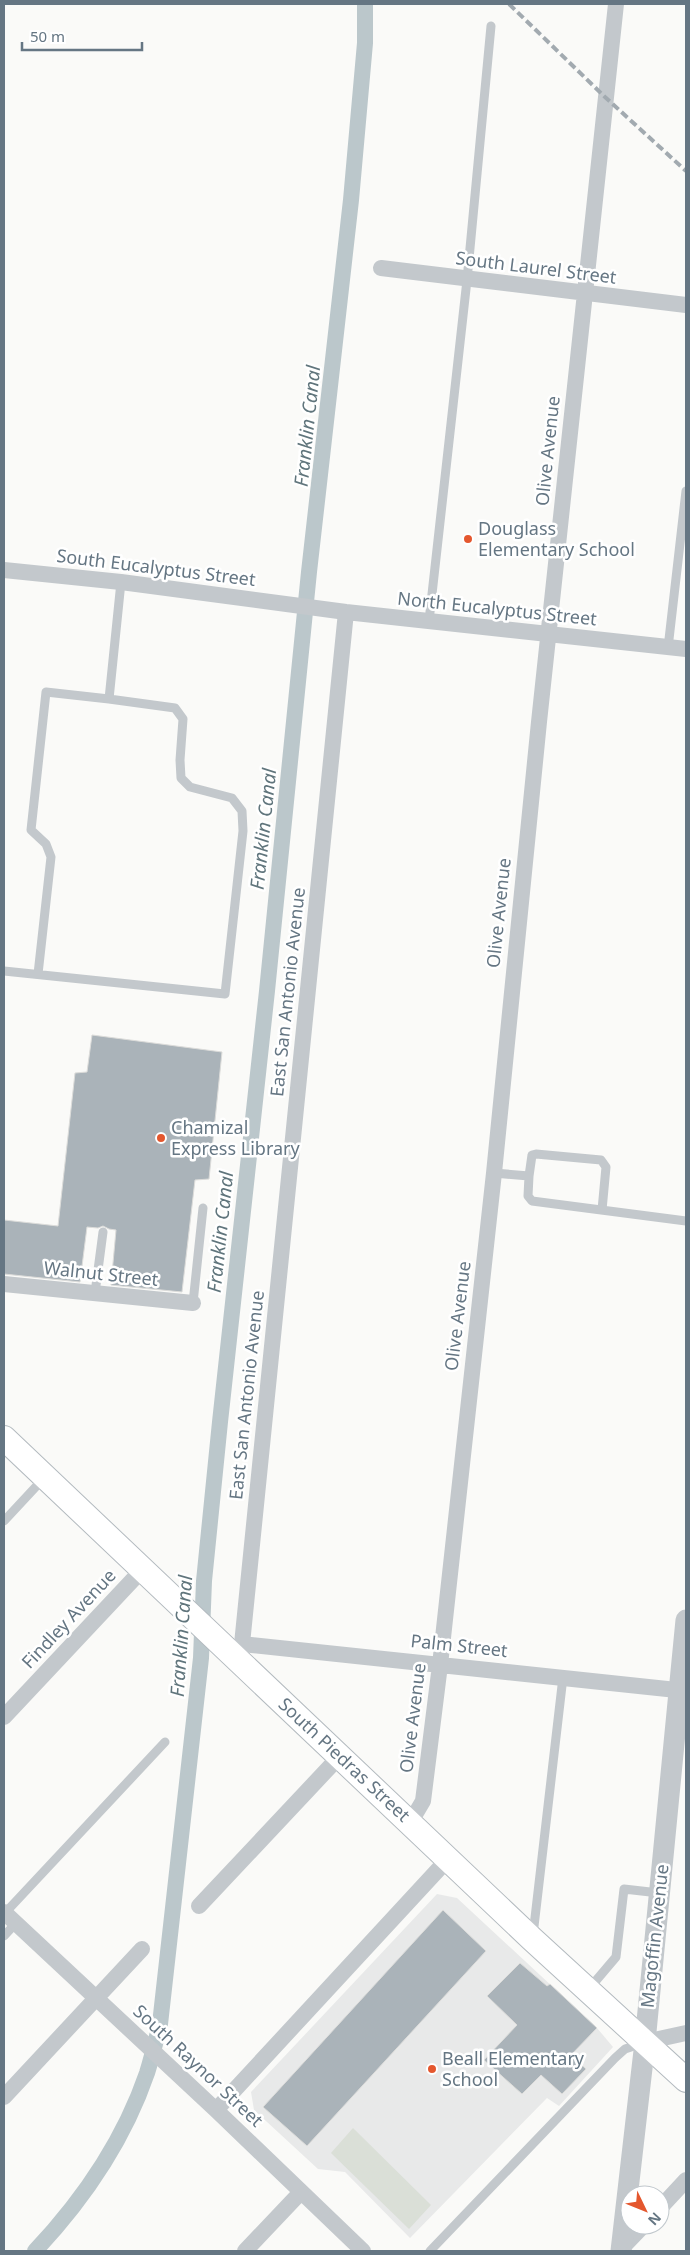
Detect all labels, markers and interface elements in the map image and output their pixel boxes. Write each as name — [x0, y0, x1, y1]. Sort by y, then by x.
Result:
scale bar — [22, 20, 142, 52]
text: 50 m — [30, 26, 65, 46]
street label: South Laurel Street — [454, 245, 618, 289]
water label: Franklin Canal — [288, 363, 326, 488]
street label: Olive Avenue — [529, 395, 565, 507]
place label: Douglass Elementary School — [478, 516, 635, 561]
marker: Douglass Elementary School — [462, 533, 474, 545]
street label: South Eucalyptus Street — [55, 543, 257, 591]
street label: North Eucalyptus Street — [396, 586, 598, 630]
water label: Franklin Canal — [244, 766, 282, 891]
street label: Olive Avenue — [480, 857, 516, 969]
street label: East San Antonio Avenue — [264, 886, 310, 1098]
place label: Chamizal Express Library — [171, 1115, 301, 1160]
marker: Chamizal Express Library — [155, 1132, 167, 1144]
water label: Franklin Canal — [201, 1169, 239, 1294]
street label: Walnut Street — [43, 1255, 160, 1291]
street label: Olive Avenue — [438, 1260, 476, 1372]
street label: East San Antonio Avenue — [223, 1289, 269, 1501]
street label: Findley Avenue — [16, 1563, 121, 1673]
water label: Franklin Canal — [164, 1573, 198, 1698]
street label: Palm Street — [409, 1628, 509, 1662]
street label: Olive Avenue — [393, 1662, 431, 1774]
street label: South Piedras Street — [274, 1692, 416, 1827]
street label: Magoffin Avenue — [635, 1863, 673, 2009]
street label: South Raynor Street — [129, 1999, 269, 2132]
place label: Beall Elementary School — [442, 2046, 585, 2091]
marker: Beall Elementary School — [426, 2063, 438, 2075]
north arrow — [620, 2185, 670, 2235]
text: N — [644, 2209, 666, 2230]

